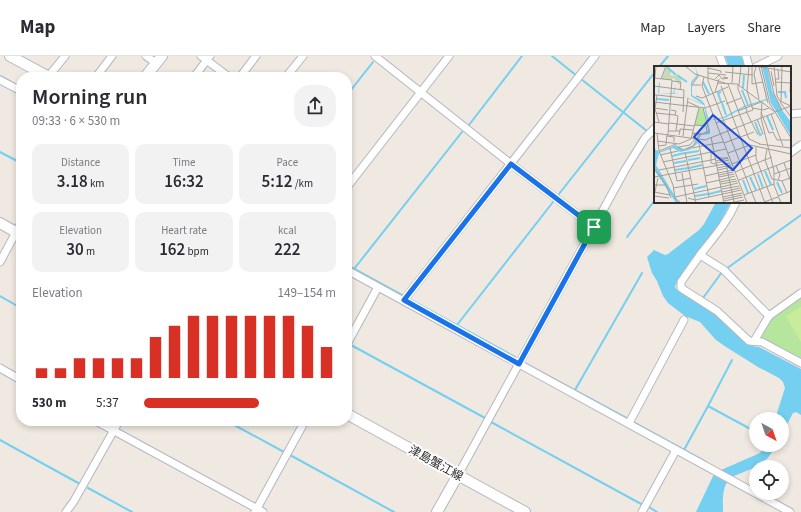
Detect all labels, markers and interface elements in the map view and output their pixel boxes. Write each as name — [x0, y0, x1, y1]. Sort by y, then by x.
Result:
text: Map — [20, 14, 55, 41]
text: Map — [640, 18, 665, 38]
text: Layers — [687, 18, 725, 38]
text: Share — [747, 18, 781, 38]
inset map — [654, 66, 791, 203]
text: Morning run — [32, 81, 148, 113]
button: share — [294, 85, 336, 127]
text: 09:33 · 6 × 530 m — [32, 112, 120, 130]
text: Distance — [61, 155, 100, 170]
text: Time — [172, 155, 196, 170]
text: Pace — [277, 155, 298, 170]
text: 3.18 — [57, 170, 88, 194]
text: 16:32 — [164, 170, 204, 194]
text: 5:12 — [262, 170, 292, 194]
text: km — [88, 176, 104, 191]
text: /km — [292, 176, 313, 191]
pin — [577, 210, 611, 244]
icon: arrive — [583, 216, 605, 238]
text: Elevation — [59, 223, 102, 238]
text: Heart rate — [161, 223, 207, 238]
text: kcal — [278, 223, 297, 238]
text: 30 — [66, 238, 84, 262]
text: 162 — [159, 238, 185, 262]
text: 222 — [274, 238, 300, 262]
text: m — [84, 244, 95, 259]
text: bpm — [185, 244, 209, 259]
text: Elevation — [32, 284, 83, 302]
text: 149–154 m — [278, 284, 336, 302]
text: 530 m — [32, 394, 66, 412]
text: 5:37 — [96, 394, 119, 412]
north arrow — [749, 412, 789, 452]
map controls — [749, 412, 789, 500]
street label: 津島蟹江線 — [405, 441, 466, 485]
button: locate — [749, 460, 789, 500]

